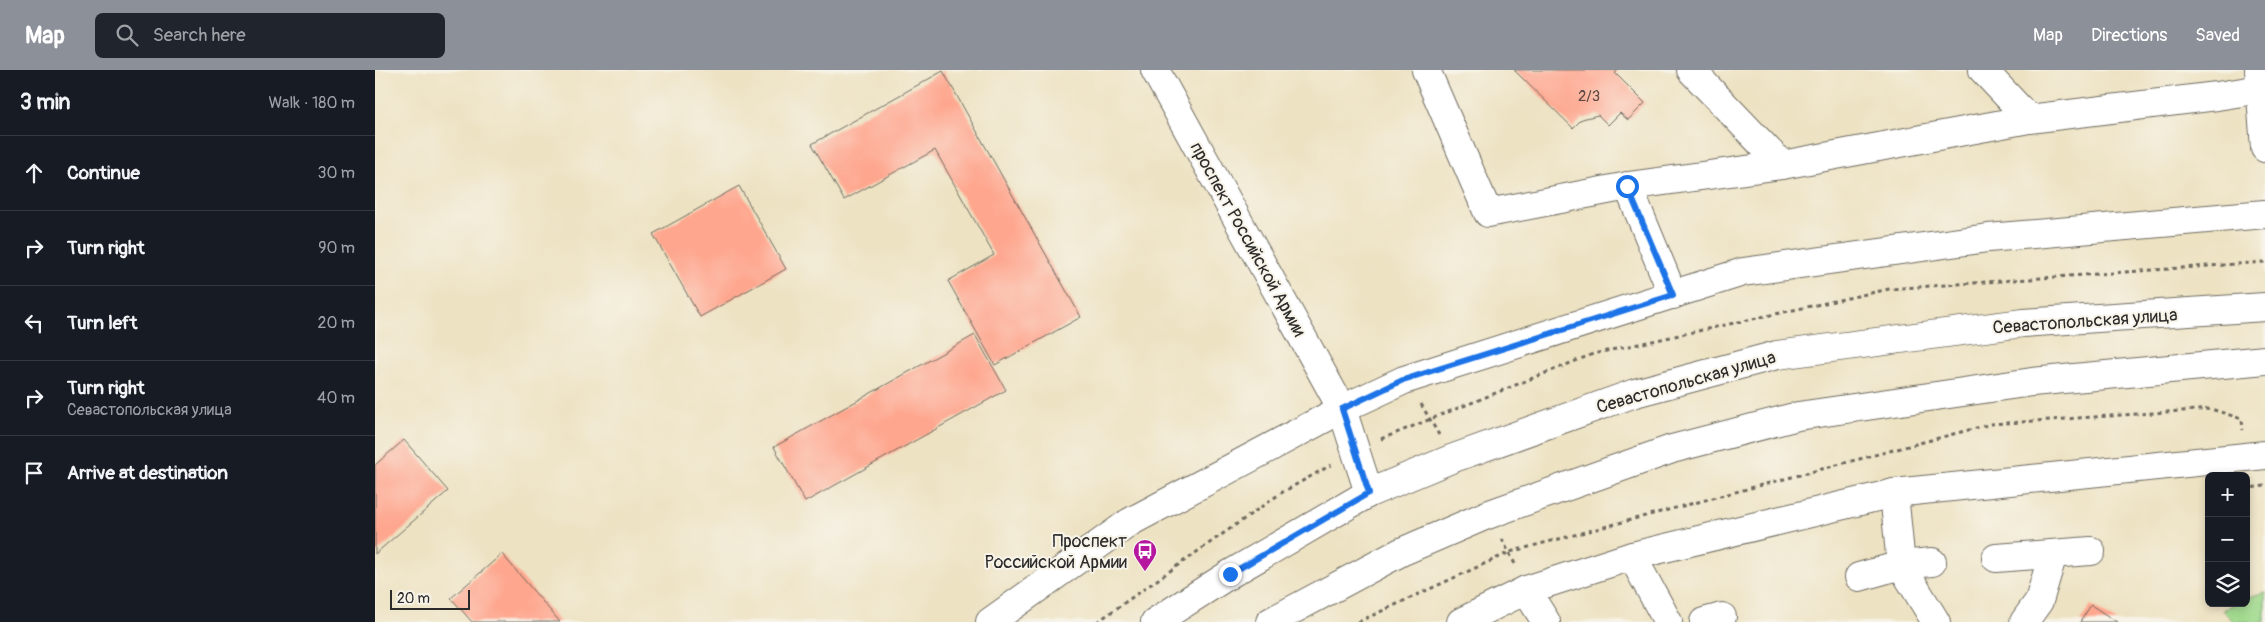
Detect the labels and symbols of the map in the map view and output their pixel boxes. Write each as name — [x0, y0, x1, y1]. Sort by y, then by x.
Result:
house number: 2/3 — [1578, 87, 1600, 106]
street label: проспект Российской Армии — [1184, 138, 1311, 341]
route start — [1616, 175, 1639, 198]
street label: Севастопольская улица — [1992, 304, 2178, 339]
street label: Севастопольская улица — [1594, 346, 1778, 419]
place label: Проспект Российской Армии — [985, 530, 1127, 574]
bus stop icon: Проспект Российской Армии — [1132, 538, 1158, 572]
route end — [1219, 563, 1242, 586]
scale bar — [390, 587, 470, 610]

